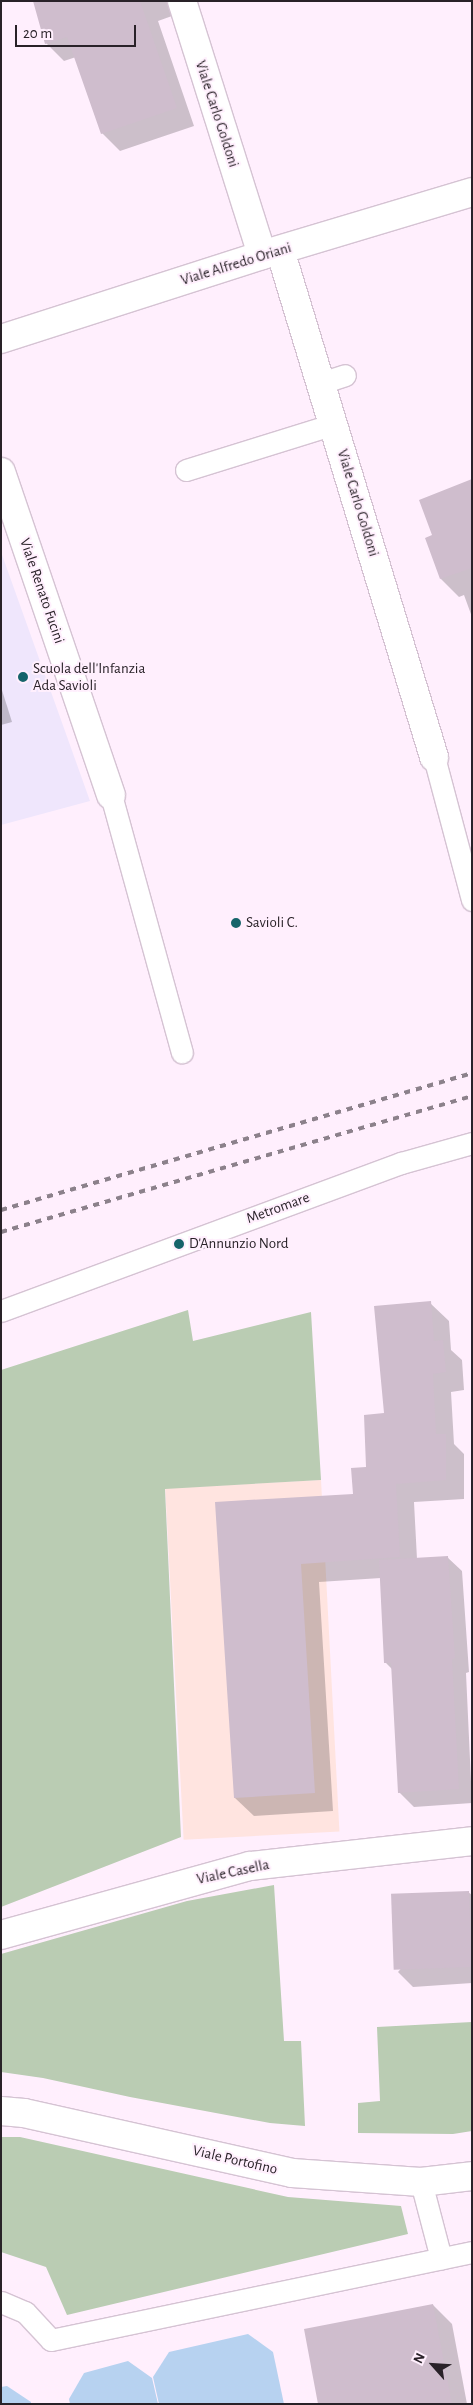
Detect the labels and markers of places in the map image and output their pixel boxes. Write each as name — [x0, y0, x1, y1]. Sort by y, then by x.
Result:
place label: Scuola dell'Infanzia Ada Savioli — [33, 659, 145, 694]
marker: Scuola dell'Infanzia Ada Savioli — [17, 671, 29, 683]
place label: Savioli C. — [246, 914, 298, 932]
marker: Savioli C. — [230, 917, 242, 929]
place label: D'Annunzio Nord — [189, 1235, 289, 1253]
marker: D'Annunzio Nord — [173, 1238, 185, 1250]

